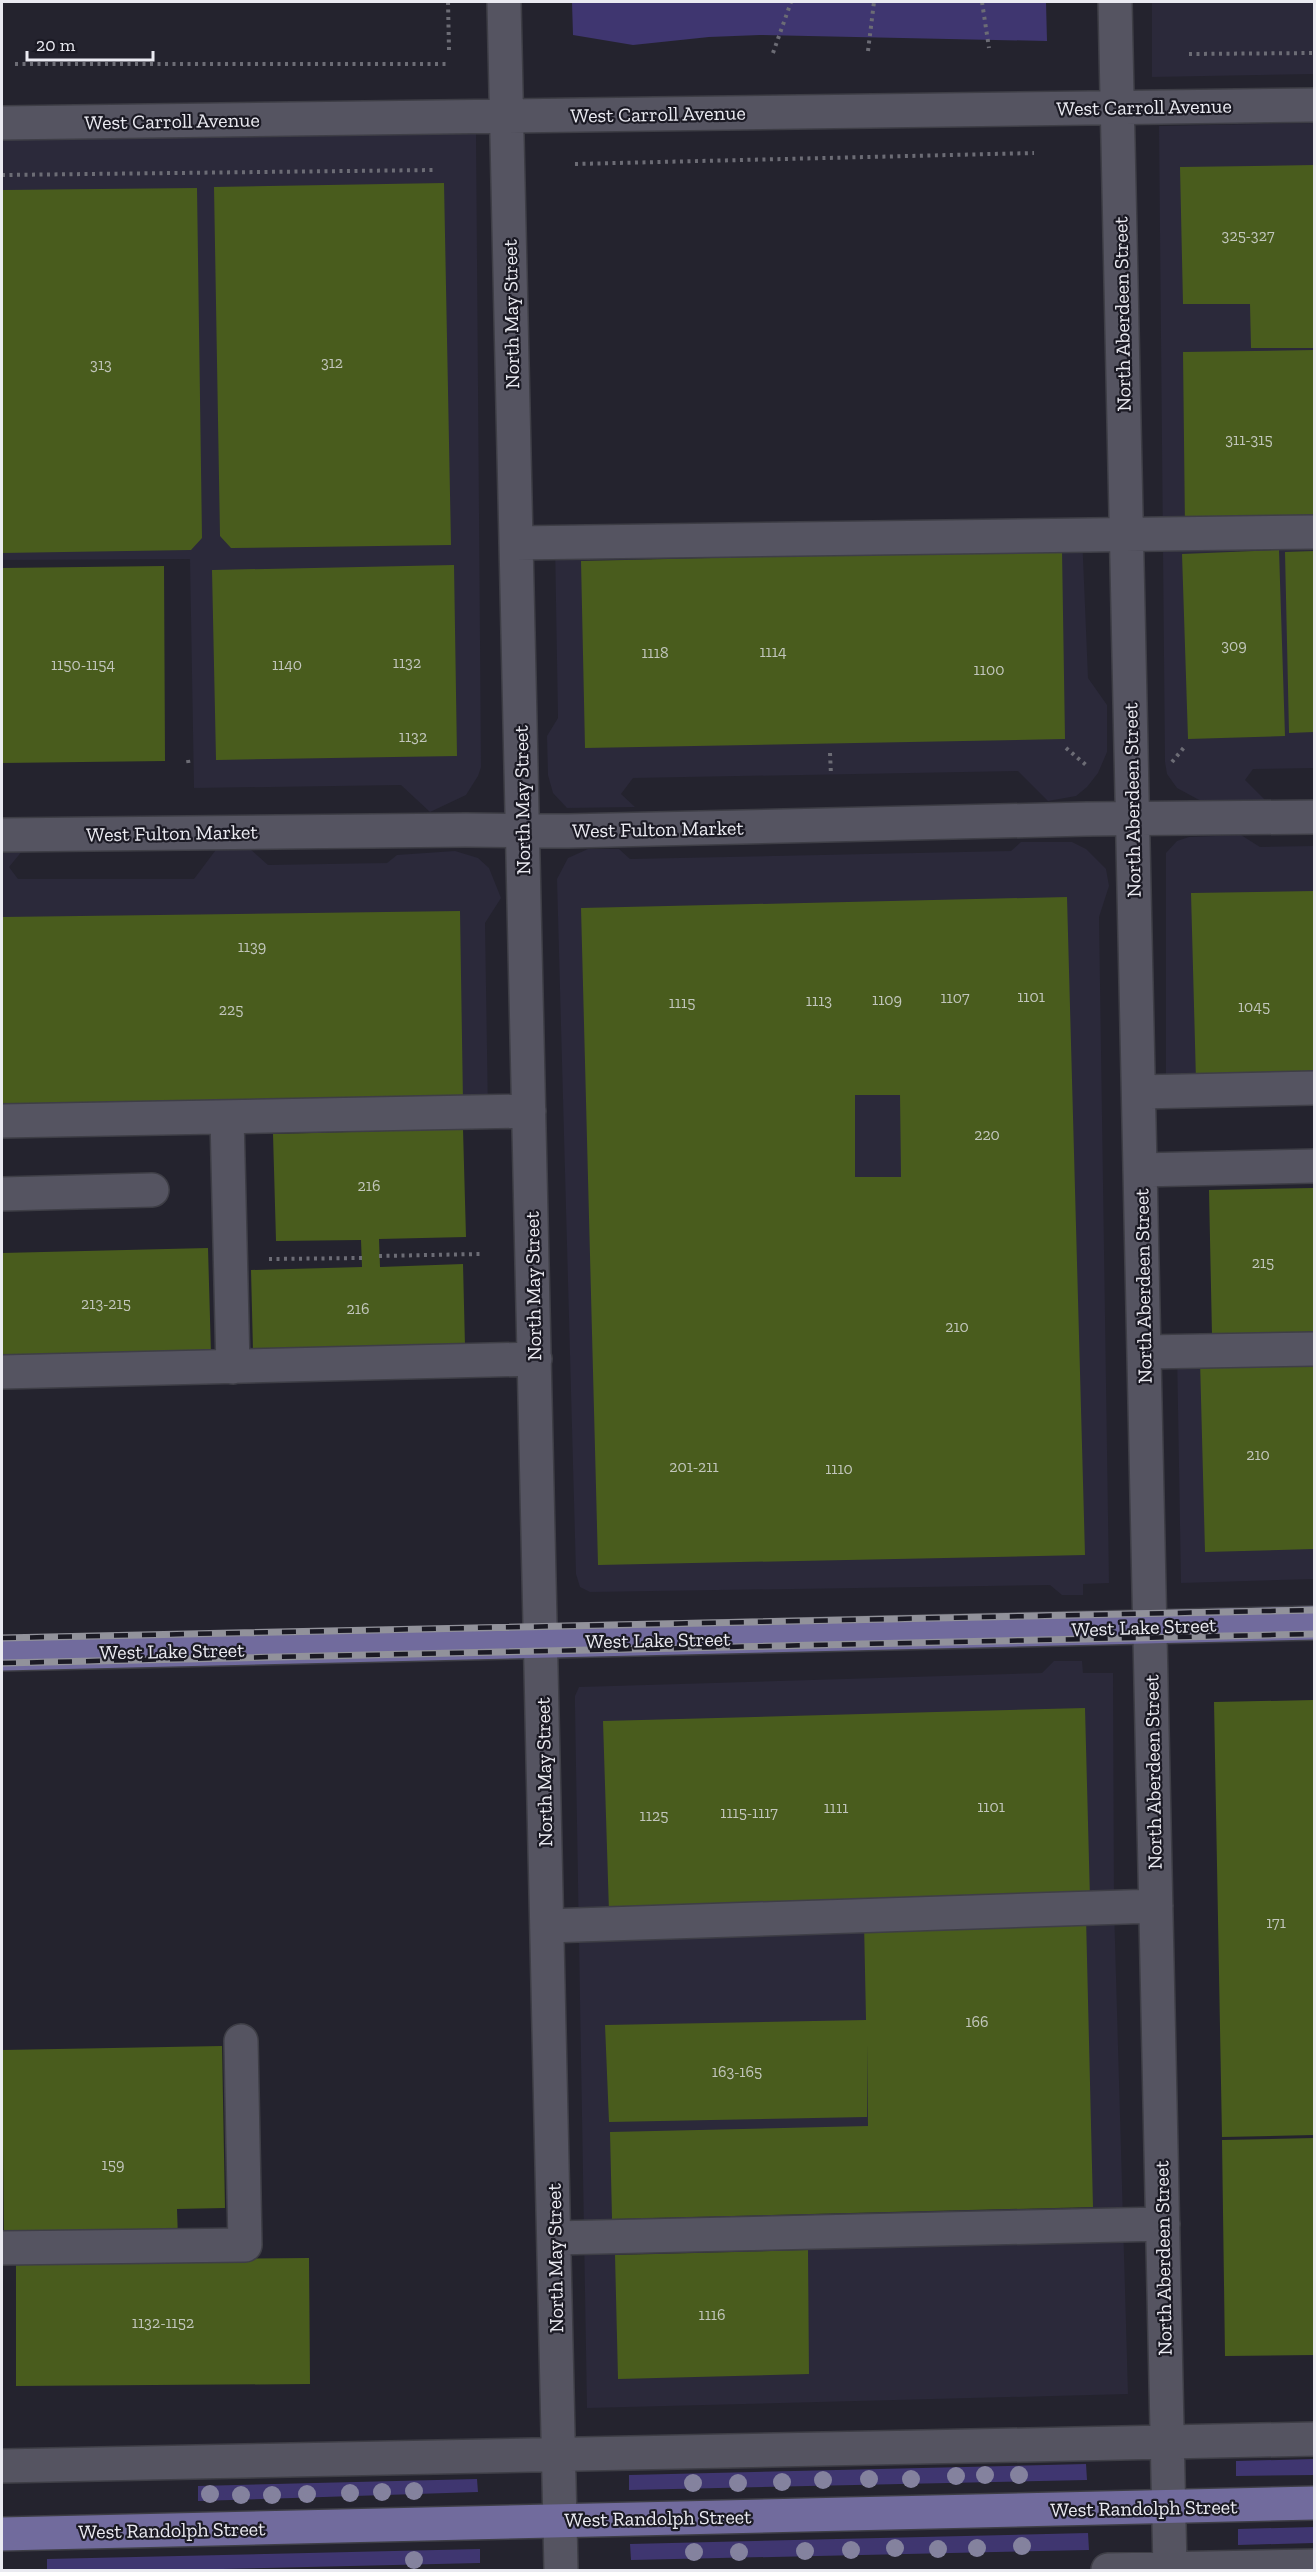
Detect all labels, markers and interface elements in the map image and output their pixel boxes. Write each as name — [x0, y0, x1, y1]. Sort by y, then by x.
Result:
scale bar — [27, 24, 153, 62]
text: 20 m — [36, 34, 76, 56]
street label: West Carroll Avenue — [1056, 93, 1232, 121]
street label: West Carroll Avenue — [570, 100, 746, 128]
street label: West Carroll Avenue — [84, 107, 260, 135]
street label: North Aberdeen Street — [1108, 216, 1136, 412]
house number: 325-327 — [1222, 226, 1275, 245]
street label: North May Street — [498, 238, 524, 389]
house number: 312 — [321, 353, 343, 372]
house number: 313 — [90, 355, 112, 374]
house number: 311-315 — [1225, 430, 1273, 449]
house number: 309 — [1221, 636, 1247, 655]
house number: 1114 — [759, 642, 787, 661]
house number: 1118 — [641, 643, 669, 662]
house number: 1132 — [393, 653, 421, 672]
house number: 1150-1154 — [51, 655, 115, 674]
house number: 1140 — [272, 655, 302, 674]
house number: 1100 — [974, 660, 1004, 679]
street label: North Aberdeen Street — [1118, 702, 1146, 898]
street label: North May Street — [509, 724, 535, 875]
house number: 1132 — [399, 727, 427, 746]
street label: West Fulton Market — [572, 815, 745, 842]
street label: West Fulton Market — [86, 819, 259, 846]
house number: 1139 — [238, 937, 266, 956]
house number: 1101 — [1017, 987, 1045, 1006]
house number: 1107 — [940, 988, 970, 1007]
house number: 1109 — [872, 990, 902, 1009]
house number: 1113 — [806, 991, 832, 1010]
house number: 1115 — [669, 993, 695, 1012]
house number: 1045 — [1238, 997, 1270, 1016]
house number: 225 — [219, 1000, 243, 1019]
house number: 220 — [974, 1125, 1000, 1144]
house number: 216 — [358, 1176, 380, 1195]
street label: North Aberdeen Street — [1129, 1188, 1157, 1384]
street label: North May Street — [520, 1210, 546, 1361]
house number: 215 — [1252, 1253, 1274, 1272]
house number: 213-215 — [81, 1294, 131, 1313]
house number: 216 — [347, 1299, 369, 1318]
house number: 210 — [945, 1317, 969, 1336]
house number: 210 — [1246, 1445, 1270, 1464]
house number: 201-211 — [669, 1457, 719, 1476]
house number: 1110 — [825, 1459, 853, 1478]
street label: West Lake Street — [1071, 1612, 1218, 1642]
street label: West Lake Street — [585, 1627, 731, 1653]
street label: West Lake Street — [99, 1638, 245, 1664]
street label: North Aberdeen Street — [1139, 1674, 1167, 1870]
street label: North May Street — [531, 1696, 557, 1847]
house number: 1101 — [977, 1797, 1005, 1816]
house number: 1111 — [824, 1798, 848, 1817]
house number: 1115-1117 — [720, 1803, 778, 1822]
house number: 1125 — [640, 1806, 668, 1825]
house number: 171 — [1266, 1913, 1286, 1932]
house number: 166 — [965, 2012, 989, 2031]
house number: 163-165 — [712, 2062, 762, 2081]
house number: 159 — [102, 2155, 124, 2174]
street label: North Aberdeen Street — [1149, 2160, 1177, 2356]
street label: North May Street — [542, 2182, 568, 2333]
house number: 1116 — [699, 2305, 725, 2324]
house number: 1132-1152 — [132, 2313, 194, 2332]
street label: West Randolph Street — [1050, 2494, 1238, 2522]
street label: West Randolph Street — [564, 2504, 752, 2532]
street label: West Randolph Street — [78, 2516, 266, 2544]

